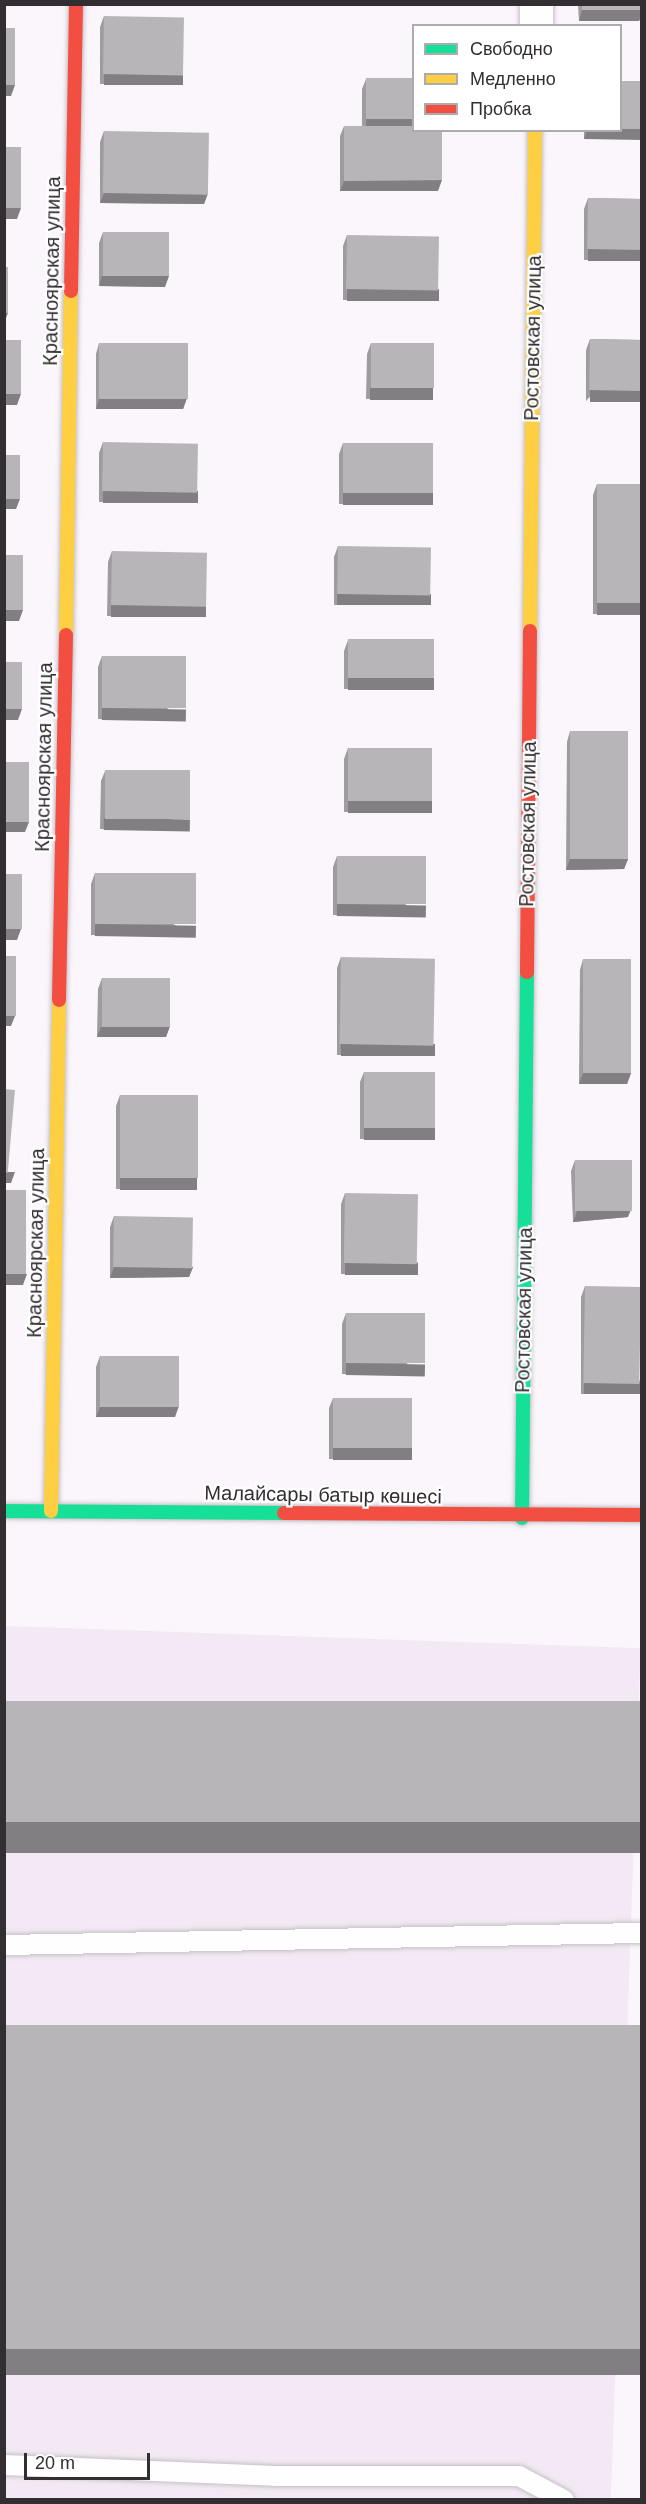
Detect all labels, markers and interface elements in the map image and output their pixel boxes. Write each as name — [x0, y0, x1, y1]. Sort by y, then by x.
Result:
legend — [412, 24, 622, 132]
text: Свободно — [470, 39, 553, 59]
text: Медленно — [470, 69, 556, 89]
text: Пробка — [470, 99, 532, 119]
street label: Красноярская улица — [38, 176, 66, 366]
street label: Ростовская улица — [520, 255, 546, 421]
street label: Красноярская улица — [30, 662, 58, 852]
street label: Ростовская улица — [515, 741, 541, 907]
street label: Красноярская улица — [22, 1148, 50, 1338]
street label: Ростовская улица — [511, 1227, 537, 1393]
street label: Малайсары батыр көшесі — [204, 1481, 442, 1509]
scale bar — [27, 2441, 153, 2479]
text: 20 m — [35, 2453, 75, 2473]

